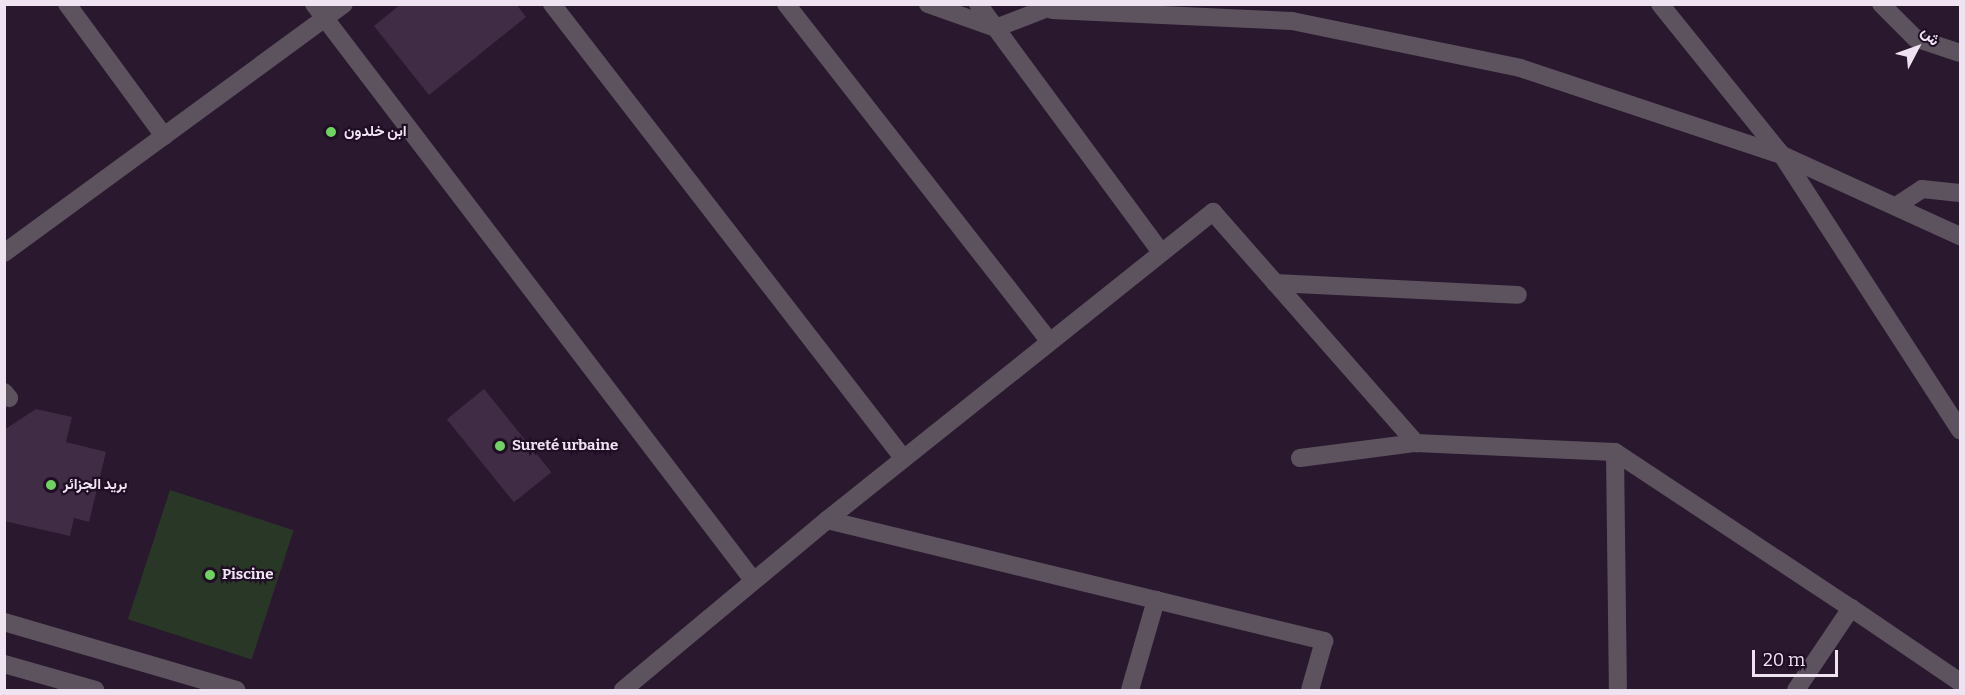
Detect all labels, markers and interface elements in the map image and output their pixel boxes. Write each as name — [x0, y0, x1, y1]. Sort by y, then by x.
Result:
north arrow — [1887, 18, 1947, 78]
text: ش — [1917, 22, 1944, 49]
marker: ابن خلدون — [322, 123, 340, 141]
place label: ابن خلدون — [344, 123, 407, 141]
place label: Sureté urbaine — [512, 437, 618, 455]
marker: Sureté urbaine — [493, 439, 507, 453]
place label: بريد الجزائر — [63, 476, 127, 494]
marker: بريد الجزائر — [44, 478, 58, 492]
place label: Piscine — [222, 566, 273, 584]
marker: Piscine — [203, 568, 217, 582]
scale bar — [1755, 638, 1840, 676]
text: 20 m — [1763, 649, 1805, 671]

